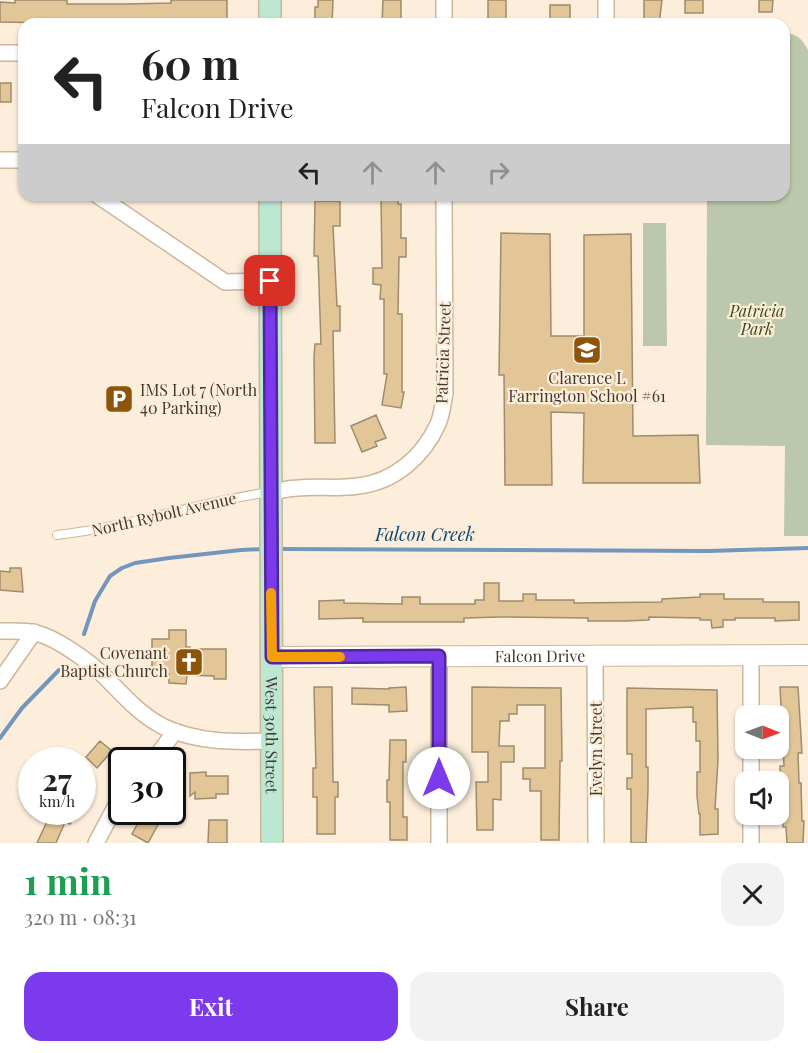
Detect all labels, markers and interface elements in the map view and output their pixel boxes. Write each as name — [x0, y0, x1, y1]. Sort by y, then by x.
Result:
text: 60 m — [141, 35, 239, 91]
icon: left — [42, 42, 120, 120]
text: Falcon Drive — [141, 89, 294, 125]
icon: left — [293, 156, 326, 189]
icon: ahead — [356, 156, 389, 189]
icon: ahead — [419, 156, 452, 189]
icon: right — [482, 156, 515, 189]
pin — [244, 255, 295, 306]
icon: arrive — [253, 264, 286, 297]
park label: Patricia Park — [729, 300, 784, 339]
street label: Patricia Street — [430, 301, 455, 404]
school or university icon: Clarence L Farrington School #61 — [571, 334, 603, 366]
place label: Clarence L Farrington School #61 — [508, 367, 666, 406]
place label: IMS Lot 7 (North 40 Parking) — [140, 379, 258, 418]
parking icon: IMS Lot 7 (North 40 Parking) — [103, 383, 135, 415]
street label: North Rybolt Avenue — [89, 487, 238, 540]
water label: Falcon Creek — [374, 522, 475, 546]
place label: Covenant Baptist Church — [60, 642, 169, 681]
street label: Falcon Drive — [495, 645, 585, 666]
church icon: Covenant Baptist Church — [173, 646, 205, 678]
street label: West 30th Street — [261, 675, 283, 794]
street label: Evelyn Street — [585, 701, 606, 796]
north arrow — [735, 705, 789, 759]
map controls — [735, 705, 789, 825]
position arrow — [407, 746, 471, 810]
speed limit sign: 30 — [108, 747, 186, 825]
text: 27 — [42, 759, 72, 799]
button: sound — [735, 771, 789, 825]
text: km/h — [39, 791, 75, 811]
text: 1 min — [24, 856, 112, 904]
button: close — [721, 863, 784, 926]
text: 320 m · 08:31 — [24, 903, 137, 930]
button: Exit — [24, 972, 398, 1041]
button: Share — [410, 972, 784, 1041]

